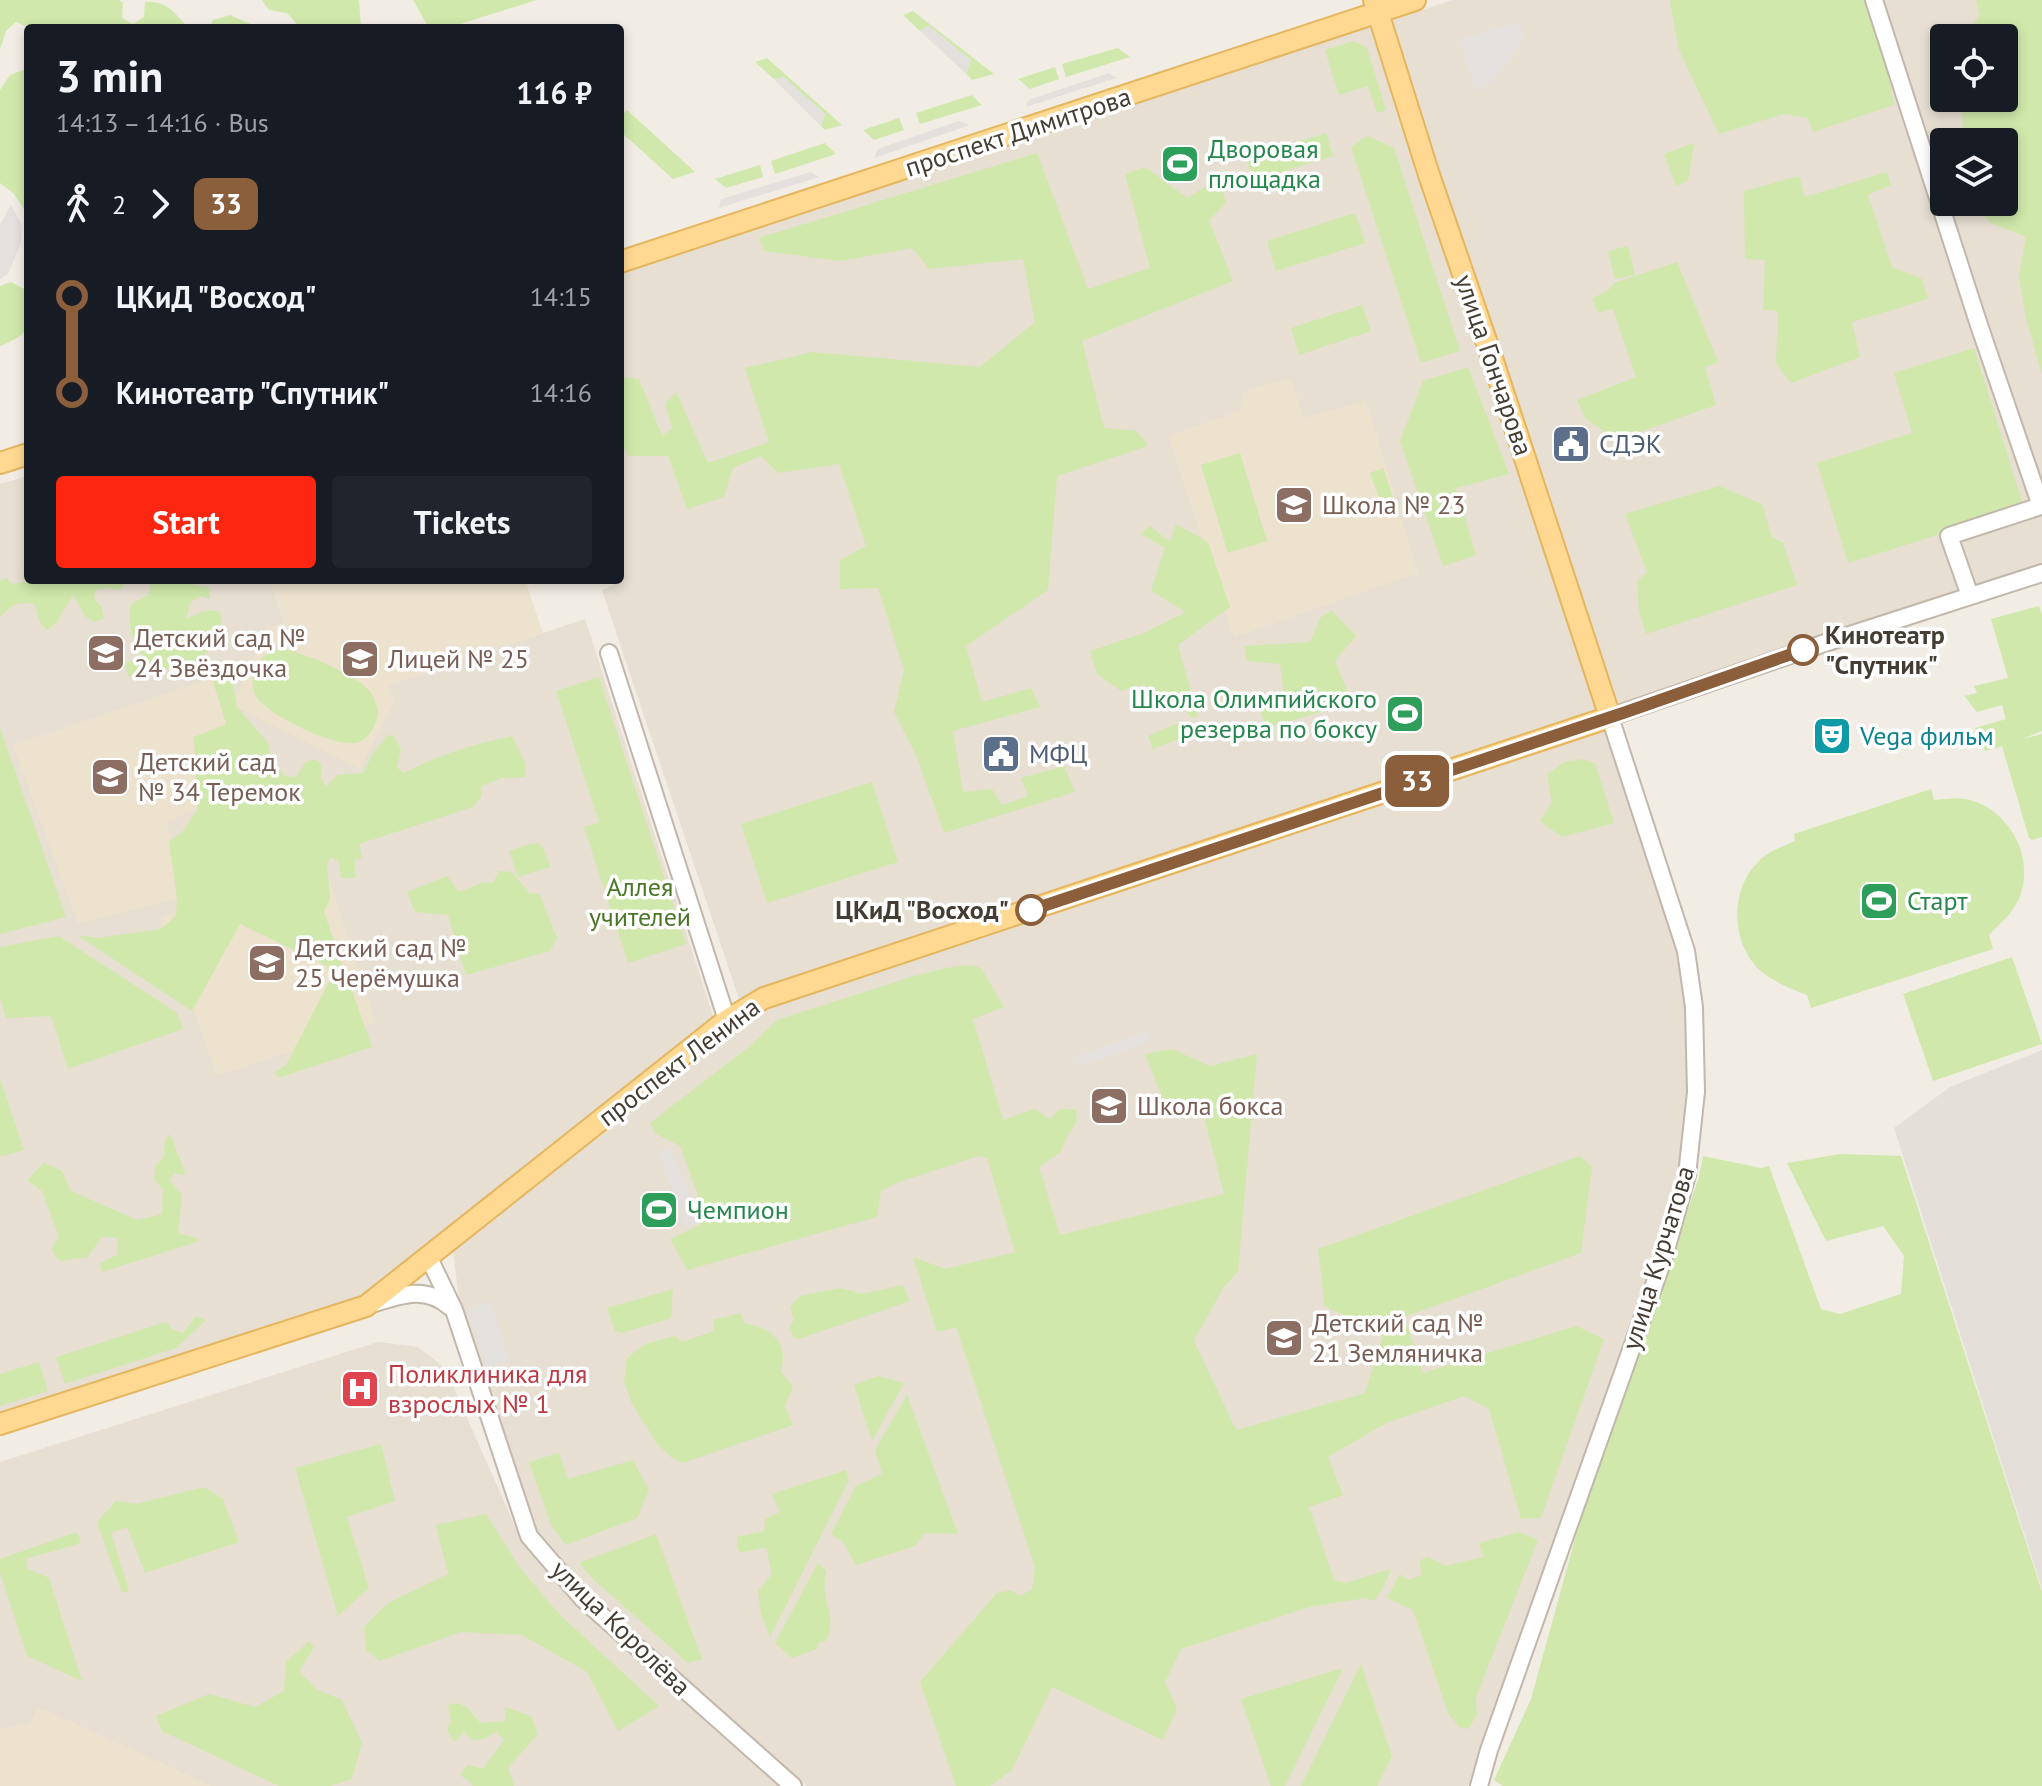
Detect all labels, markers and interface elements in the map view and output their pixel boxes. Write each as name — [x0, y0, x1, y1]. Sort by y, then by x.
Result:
map controls — [1930, 24, 2018, 216]
button: locate — [1930, 24, 2018, 112]
text: 3 min — [56, 47, 163, 104]
text: 116 ₽ — [516, 73, 592, 112]
street label: проспект Димитрова — [901, 79, 1135, 184]
text: 14:13 – 14:16 · Bus — [56, 106, 269, 139]
button: layers — [1930, 128, 2018, 216]
place label: Дворовая площадка — [1208, 132, 1321, 195]
sports icon: Дворовая площадка — [1159, 143, 1201, 185]
icon: walk — [56, 182, 100, 226]
icon: forward — [138, 182, 182, 226]
text: 33 — [210, 185, 242, 222]
text: 2 — [112, 188, 126, 221]
street label: улица Гончарова — [1448, 270, 1541, 460]
text: ЦКиД "Восход" — [116, 277, 316, 316]
text: 14:15 — [530, 280, 592, 313]
text: Кинотеатр "Спутник" — [116, 373, 389, 412]
text: 14:16 — [530, 376, 592, 409]
public building icon: СДЭК — [1550, 423, 1592, 465]
place label: СДЭК — [1599, 427, 1662, 460]
button: Start — [56, 476, 316, 568]
button: Tickets — [332, 476, 592, 568]
school or university icon: Школа № 23 — [1273, 484, 1315, 526]
place label: Школа № 23 — [1322, 488, 1466, 521]
place label: Кинотеатр "Спутник" — [1825, 618, 1945, 681]
place label: Детский сад № 24 Звёздочка — [134, 621, 306, 684]
school or university icon: Детский сад № 24 Звёздочка — [85, 632, 127, 674]
marker: Кинотеатр "Спутник" — [1788, 635, 1818, 665]
school or university icon: Лицей № 25 — [339, 638, 381, 680]
place label: Лицей № 25 — [387, 642, 529, 675]
place label: Школа Олимпийского резерва по боксу — [1131, 682, 1377, 745]
sports icon: Школа Олимпийского резерва по боксу — [1384, 693, 1426, 735]
theatre icon: Vega фильм — [1811, 715, 1853, 757]
place label: Vega фильм — [1859, 719, 1994, 752]
public building icon: МФЦ — [980, 733, 1022, 775]
place label: МФЦ — [1029, 737, 1088, 770]
place label: Детский сад № 34 Теремок — [138, 745, 301, 808]
line badge: 33 — [1381, 755, 1453, 807]
school or university icon: Детский сад № 34 Теремок — [89, 756, 131, 798]
text: 33 — [1401, 762, 1433, 799]
park label: Аллея учителей — [589, 870, 691, 933]
sports icon: Старт — [1858, 880, 1900, 922]
place label: Старт — [1907, 884, 1968, 917]
place label: ЦКиД "Восход" — [835, 893, 1009, 926]
marker: ЦКиД "Восход" — [1016, 895, 1046, 925]
place label: Детский сад № 25 Черёмушка — [295, 931, 467, 994]
school or university icon: Детский сад № 25 Черёмушка — [246, 942, 288, 984]
street label: проспект Ленина — [591, 990, 766, 1133]
school or university icon: Школа бокса — [1088, 1085, 1130, 1127]
place label: Школа бокса — [1137, 1089, 1283, 1122]
street label: улица Курчатова — [1614, 1162, 1701, 1354]
sports icon: Чемпион — [638, 1189, 680, 1231]
place label: Чемпион — [687, 1193, 789, 1226]
place label: Детский сад № 21 Земляничка — [1312, 1306, 1484, 1369]
school or university icon: Детский сад № 21 Земляничка — [1263, 1317, 1305, 1359]
place label: Поликлиника для взрослых № 1 — [388, 1357, 587, 1420]
hospital icon: Поликлиника для взрослых № 1 — [339, 1368, 381, 1410]
street label: улица Королёва — [545, 1553, 698, 1702]

